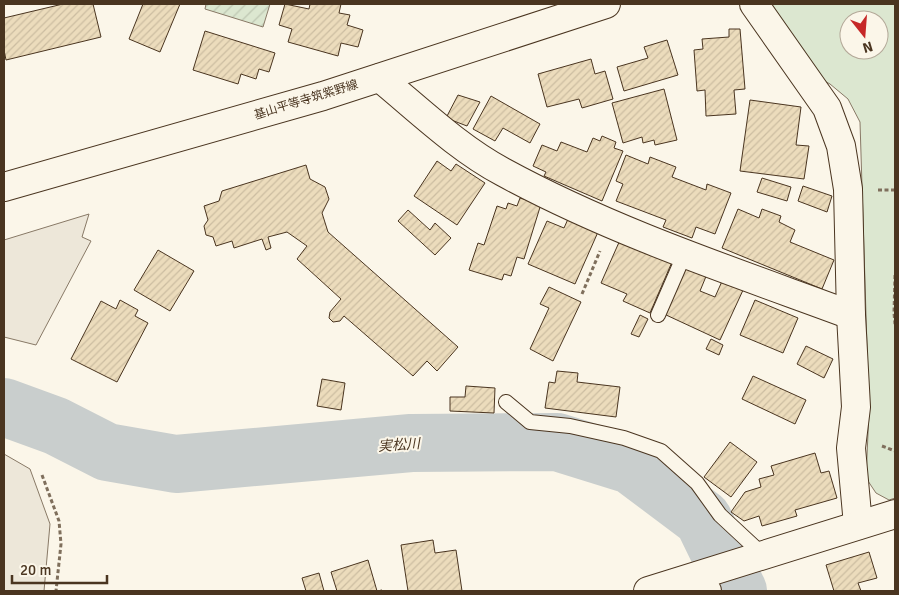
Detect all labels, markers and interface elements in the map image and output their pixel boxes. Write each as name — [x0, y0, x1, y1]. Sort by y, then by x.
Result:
north arrow — [839, 10, 889, 60]
text: N — [861, 37, 875, 57]
street label: 基山平等寺筑紫野線 — [252, 77, 360, 123]
water label: 実松川 — [377, 435, 423, 455]
scale bar — [12, 552, 108, 584]
text: 20 m — [20, 561, 51, 579]

